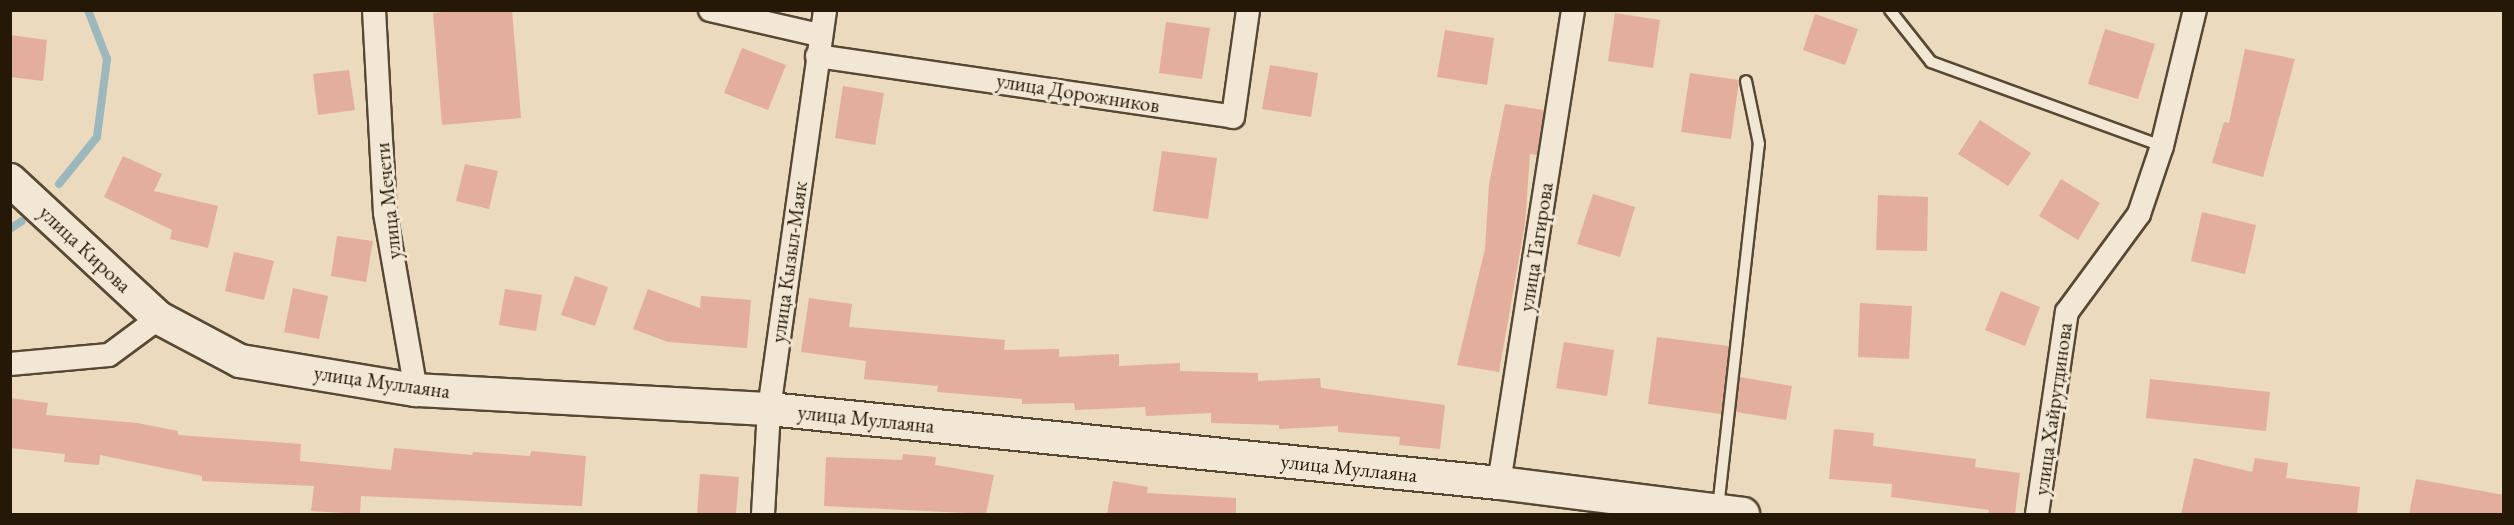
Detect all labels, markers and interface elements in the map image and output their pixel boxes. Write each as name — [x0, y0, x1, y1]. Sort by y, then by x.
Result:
street label: улица Дорожников — [995, 68, 1161, 118]
street label: улица Мечети — [369, 141, 407, 261]
street label: улица Кызыл-Маяк — [765, 180, 813, 344]
street label: улица Тагирова — [1513, 181, 1559, 313]
street label: улица Кирова — [34, 200, 136, 298]
street label: улица Хайрутдинова — [2028, 321, 2078, 497]
street label: улица Муллаяна — [312, 360, 452, 404]
street label: улица Муллаяна — [796, 399, 936, 439]
street label: улица Муллаяна — [1279, 448, 1419, 488]

